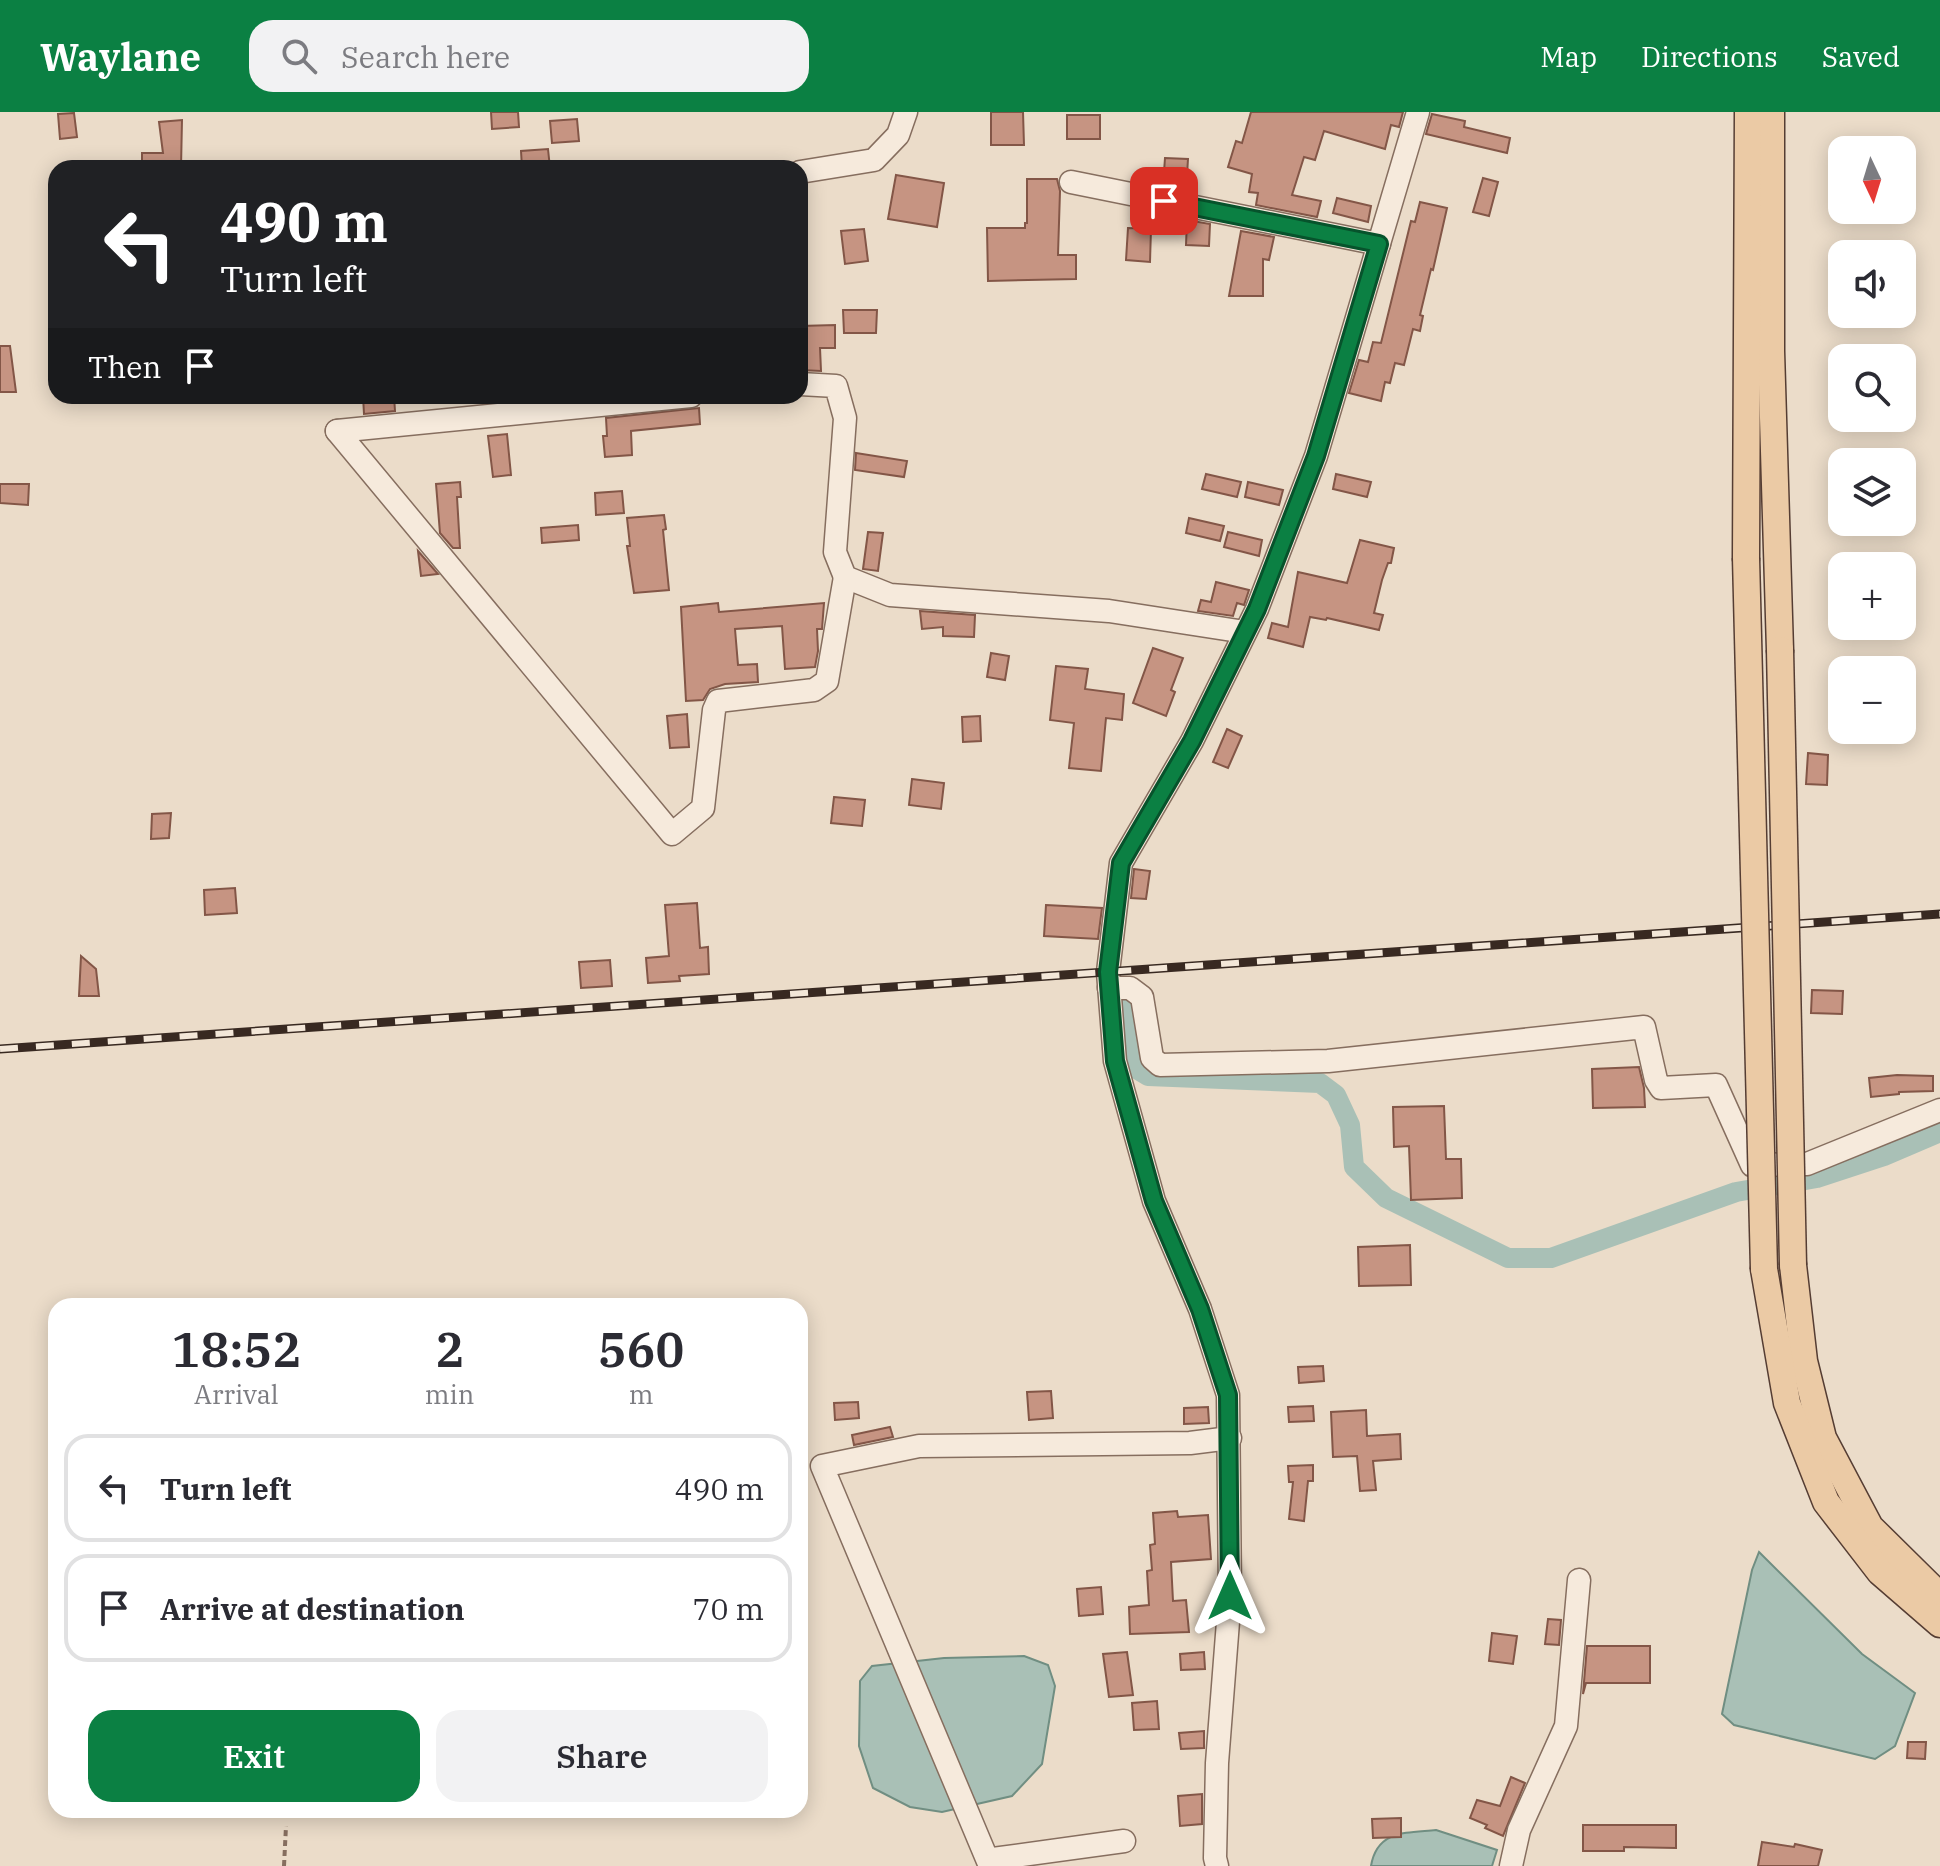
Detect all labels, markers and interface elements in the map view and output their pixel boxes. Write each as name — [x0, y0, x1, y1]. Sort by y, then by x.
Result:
search box — [249, 20, 809, 92]
text: Waylane — [40, 32, 201, 81]
icon: search — [277, 34, 321, 78]
text: Search here — [341, 37, 510, 76]
text: Map — [1540, 38, 1597, 75]
text: Directions — [1641, 38, 1778, 75]
text: Saved — [1822, 38, 1900, 75]
north arrow — [1828, 136, 1916, 224]
map controls — [1828, 136, 1916, 744]
pin — [1130, 167, 1198, 235]
icon: arrive — [1142, 179, 1186, 223]
text: 490 m — [220, 185, 388, 257]
icon: left — [88, 192, 192, 296]
button: sound — [1828, 240, 1916, 328]
text: Turn left — [220, 255, 367, 302]
icon: arrive — [178, 344, 222, 388]
button: search — [1828, 344, 1916, 432]
text: Then — [88, 347, 162, 386]
button: layers — [1828, 448, 1916, 536]
button: + — [1828, 552, 1916, 640]
button: − — [1828, 656, 1916, 744]
text: 18:52 — [172, 1318, 301, 1380]
text: 2 — [435, 1318, 464, 1380]
text: 560 — [598, 1318, 684, 1380]
text: Arrival — [194, 1377, 279, 1411]
text: min — [425, 1377, 474, 1411]
text: m — [629, 1377, 654, 1411]
icon: left — [92, 1466, 136, 1510]
text: Turn left — [160, 1469, 292, 1508]
text: 490 m — [674, 1469, 764, 1508]
position arrow — [1188, 1554, 1272, 1638]
icon: arrive — [92, 1586, 136, 1630]
text: Arrive at destination — [160, 1589, 465, 1628]
text: 70 m — [692, 1589, 764, 1628]
button: Exit — [88, 1710, 420, 1802]
button: Share — [436, 1710, 768, 1802]

